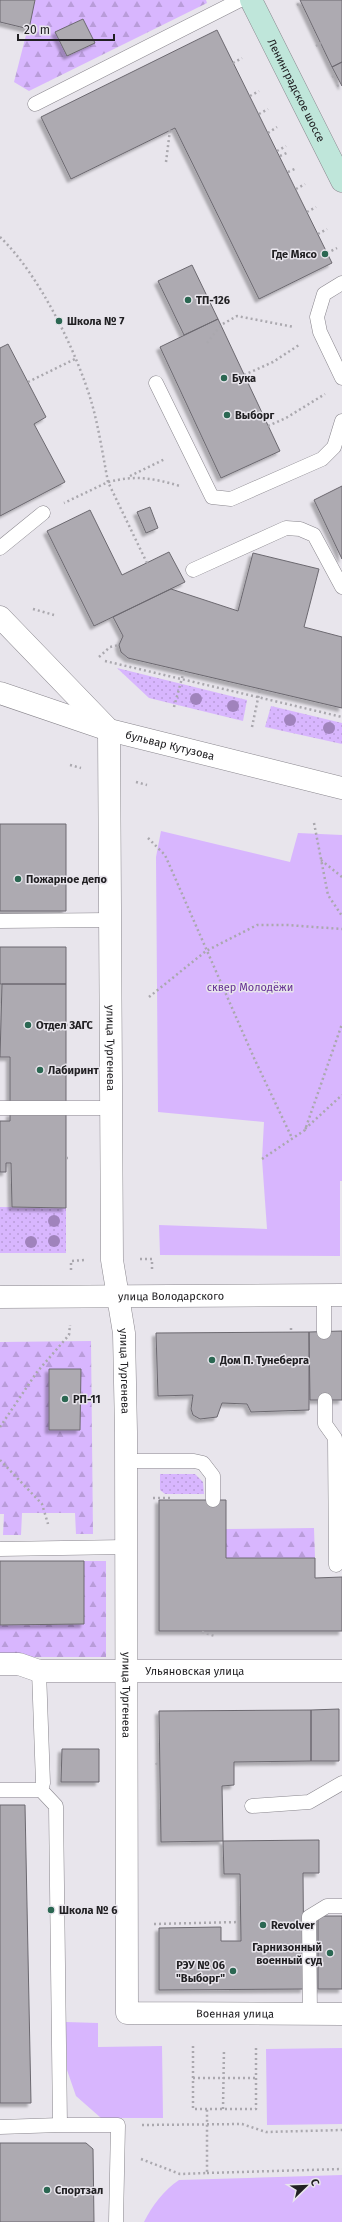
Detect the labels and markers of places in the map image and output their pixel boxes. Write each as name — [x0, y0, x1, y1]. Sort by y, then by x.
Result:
place label: Где Мясо — [272, 248, 318, 261]
marker: Где Мясо — [320, 249, 330, 259]
place label: ТП-126 — [196, 294, 230, 307]
marker: ТП-126 — [183, 295, 193, 305]
place label: Школа № 7 — [67, 315, 124, 328]
marker: Школа № 7 — [54, 316, 64, 326]
place label: Бука — [232, 372, 256, 385]
marker: Бука — [219, 373, 229, 383]
place label: Выборг — [235, 409, 274, 422]
marker: Выборг — [222, 410, 232, 420]
place label: Пожарное депо — [26, 873, 107, 886]
marker: Пожарное депо — [13, 874, 23, 884]
place label: Отдел ЗАГС — [36, 1019, 93, 1032]
marker: Отдел ЗАГС — [23, 1020, 33, 1030]
place label: Лабиринт — [48, 1064, 100, 1077]
marker: Лабиринт — [35, 1065, 45, 1075]
place label: Дом П. Тунеберга — [219, 1354, 309, 1367]
marker: Дом П. Тунеберга — [207, 1355, 217, 1365]
place label: РП-11 — [73, 1393, 101, 1406]
marker: РП-11 — [60, 1394, 70, 1404]
place label: Школа № 6 — [59, 1904, 117, 1917]
marker: Школа № 6 — [46, 1905, 56, 1915]
place label: Revolver — [271, 1919, 315, 1932]
marker: Revolver — [258, 1920, 268, 1930]
place label: Гарнизонный военный суд — [252, 1941, 322, 1967]
marker: Гарнизонный военный суд — [325, 1948, 335, 1958]
place label: РЭУ № 06 "Выборг" — [176, 1959, 225, 1985]
marker: РЭУ № 06 "Выборг" — [228, 1966, 238, 1976]
place label: Спортзал — [55, 2184, 103, 2197]
marker: Спортзал — [42, 2185, 52, 2195]

